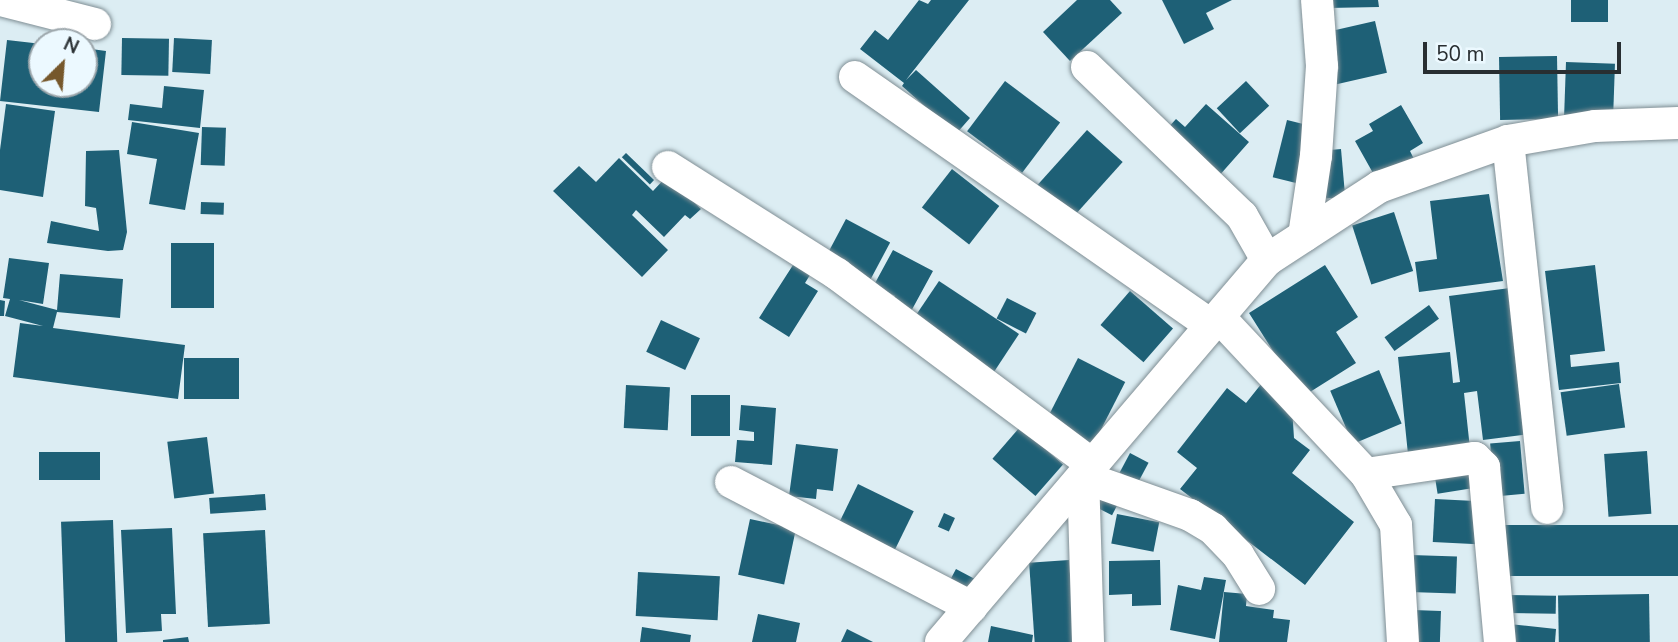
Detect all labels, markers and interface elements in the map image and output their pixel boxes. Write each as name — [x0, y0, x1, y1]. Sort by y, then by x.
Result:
north arrow — [28, 28, 98, 98]
scale bar — [1426, 28, 1624, 72]
text: N — [59, 31, 83, 61]
text: 50 m — [1436, 40, 1485, 68]

